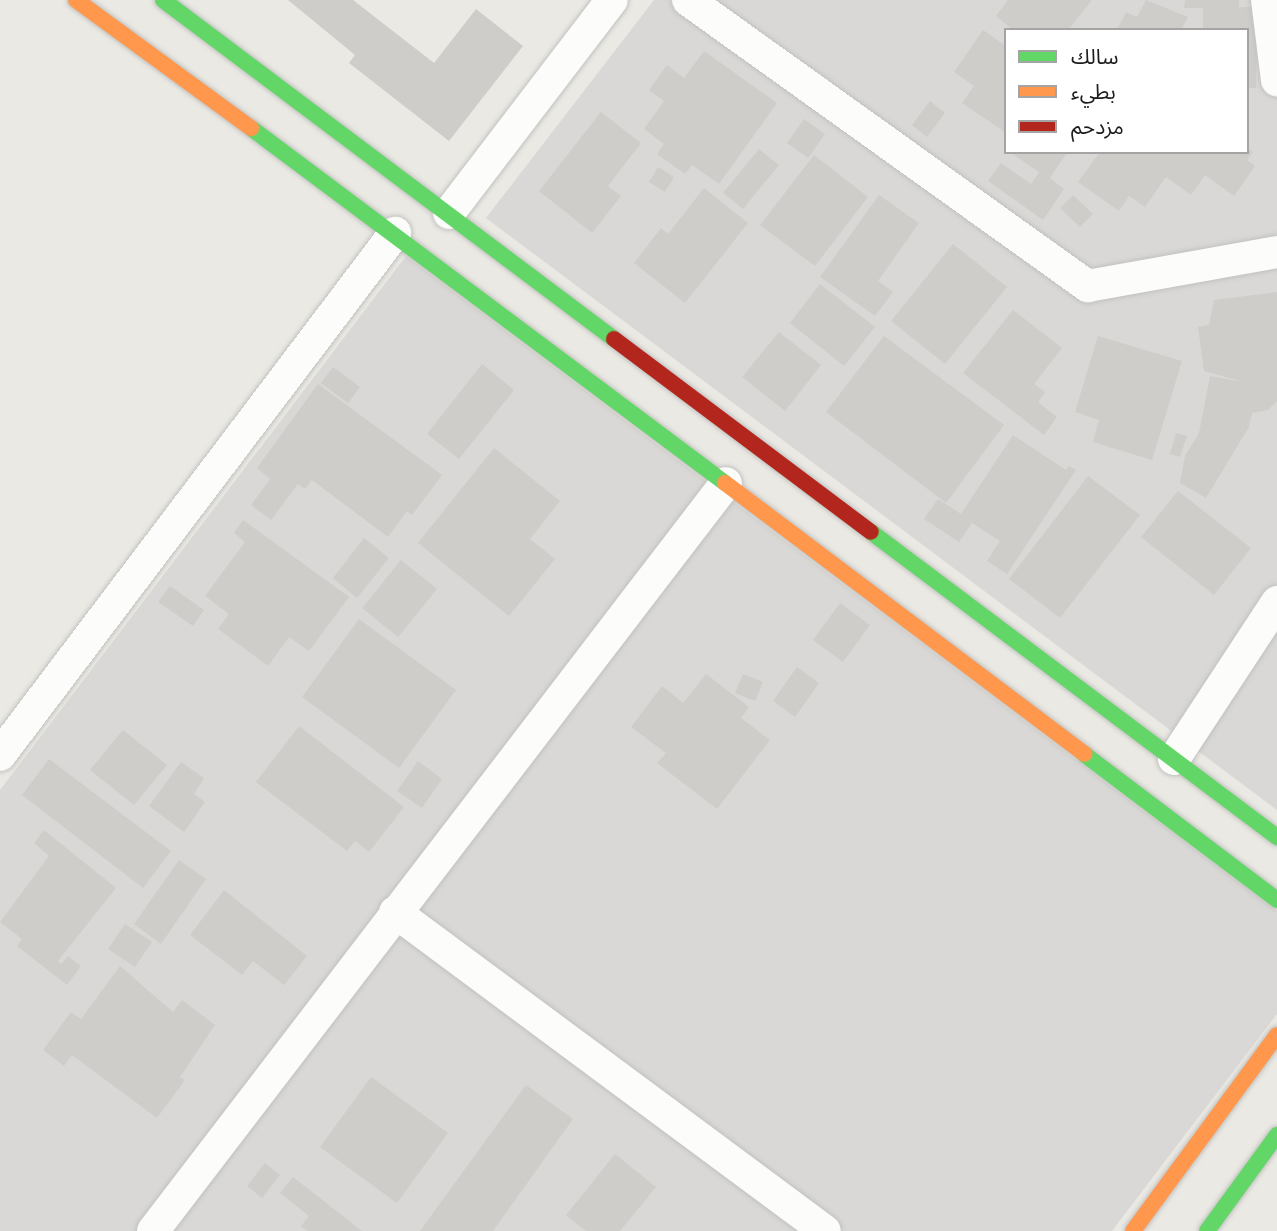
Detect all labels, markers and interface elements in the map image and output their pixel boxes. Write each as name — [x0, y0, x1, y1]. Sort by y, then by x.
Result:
legend — [1004, 28, 1249, 154]
text: سالك — [1071, 43, 1118, 71]
text: بطيء — [1071, 78, 1116, 106]
text: مزدحم — [1071, 113, 1124, 141]

